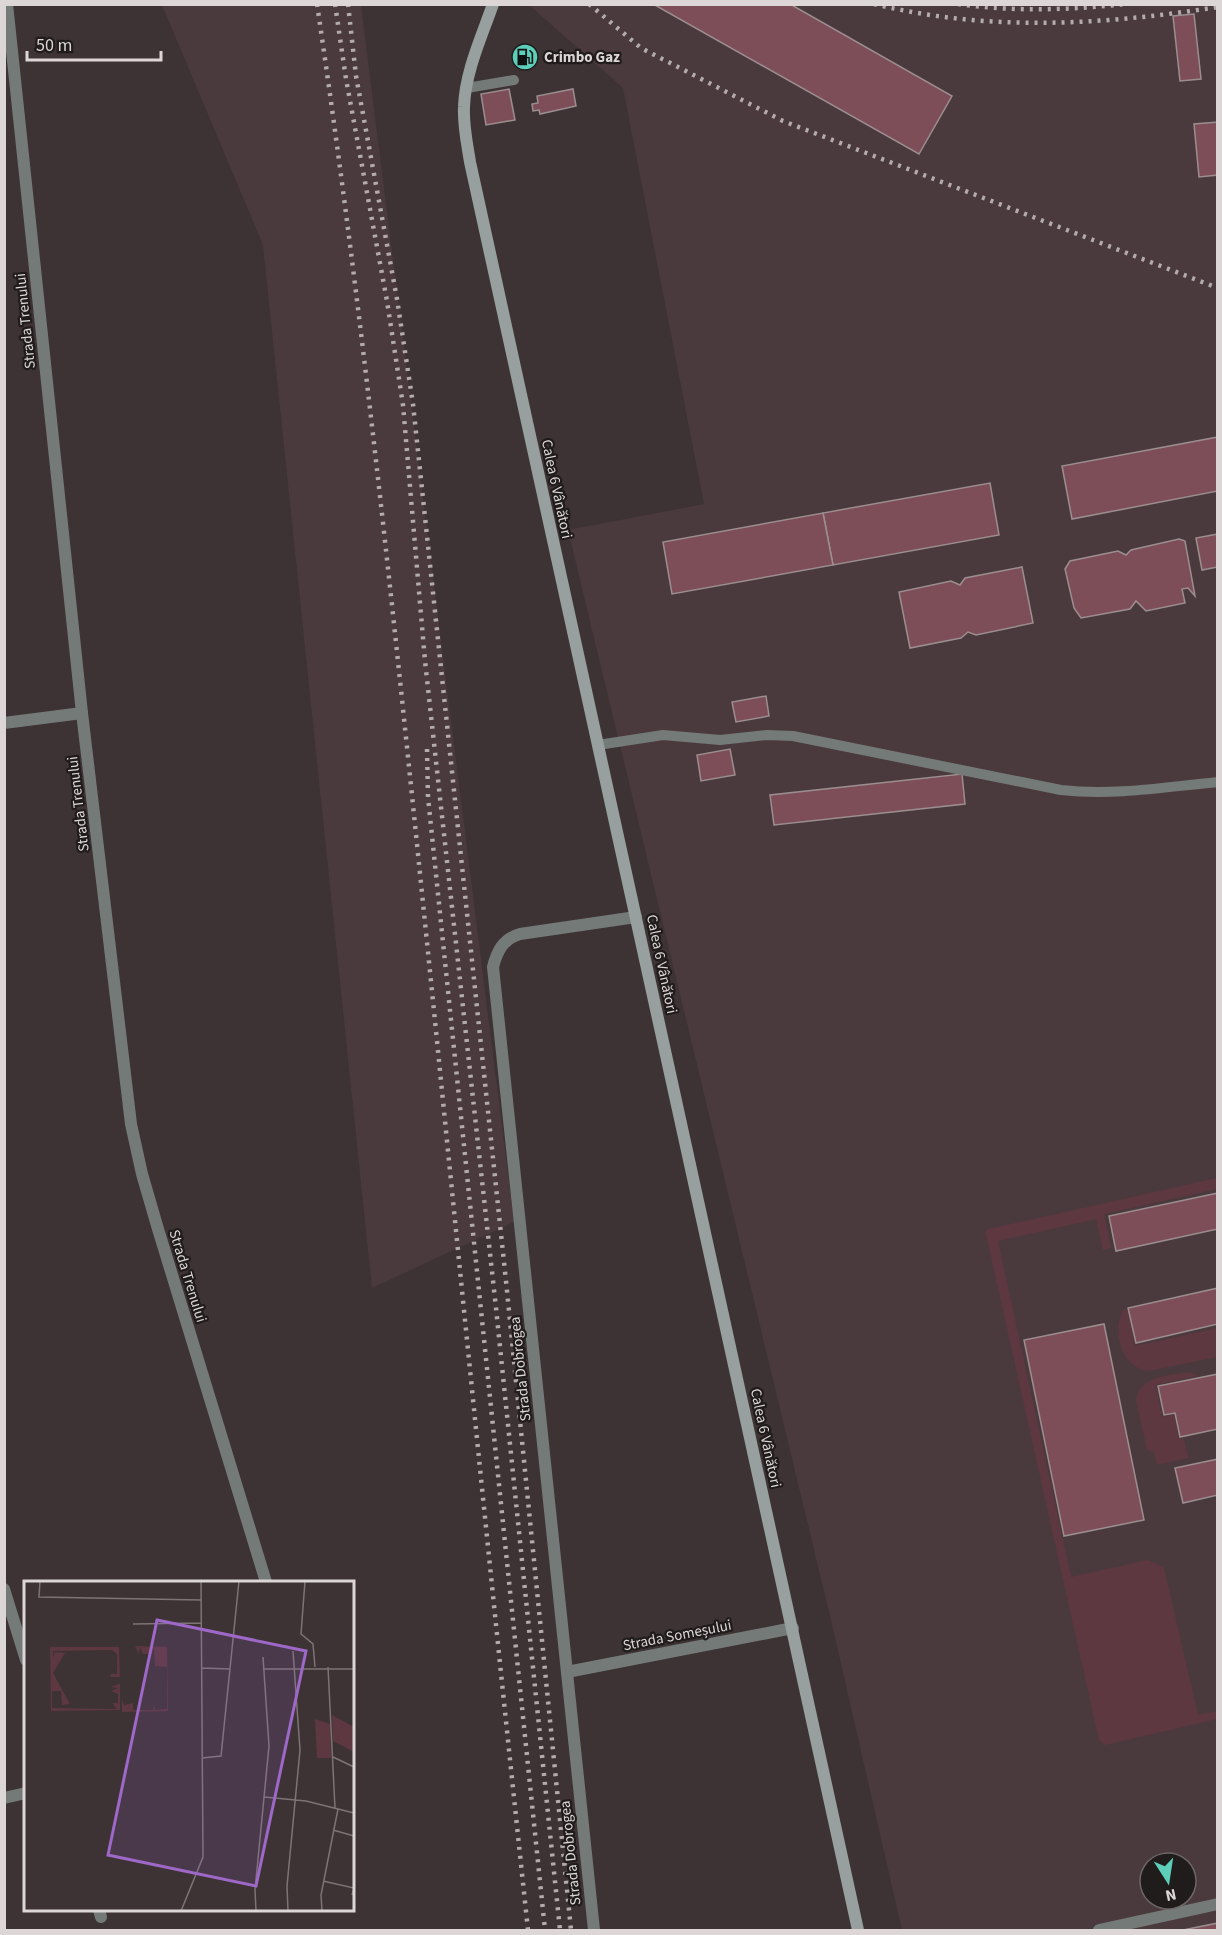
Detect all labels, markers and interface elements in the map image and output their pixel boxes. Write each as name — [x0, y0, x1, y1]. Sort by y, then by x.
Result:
scale bar — [27, 24, 160, 62]
text: 50 m — [36, 33, 72, 58]
fuel station icon: Crimbo Gaz — [510, 42, 540, 72]
place label: Crimbo Gaz — [544, 47, 620, 68]
street label: Strada Trenului — [10, 272, 41, 370]
street label: Calea 6 Vânători — [536, 438, 577, 540]
street label: Strada Trenului — [62, 755, 95, 853]
street label: Calea 6 Vânători — [641, 913, 682, 1015]
street label: Strada Trenului — [163, 1227, 212, 1325]
street label: Strada Dobrogea — [505, 1316, 536, 1422]
street label: Calea 6 Vânători — [745, 1387, 786, 1489]
inset map — [24, 1581, 354, 1911]
street label: Strada Someșului — [621, 1615, 733, 1656]
street label: Strada Dobrogea — [555, 1800, 586, 1906]
north arrow — [1138, 1851, 1198, 1911]
text: N — [1163, 1883, 1178, 1907]

